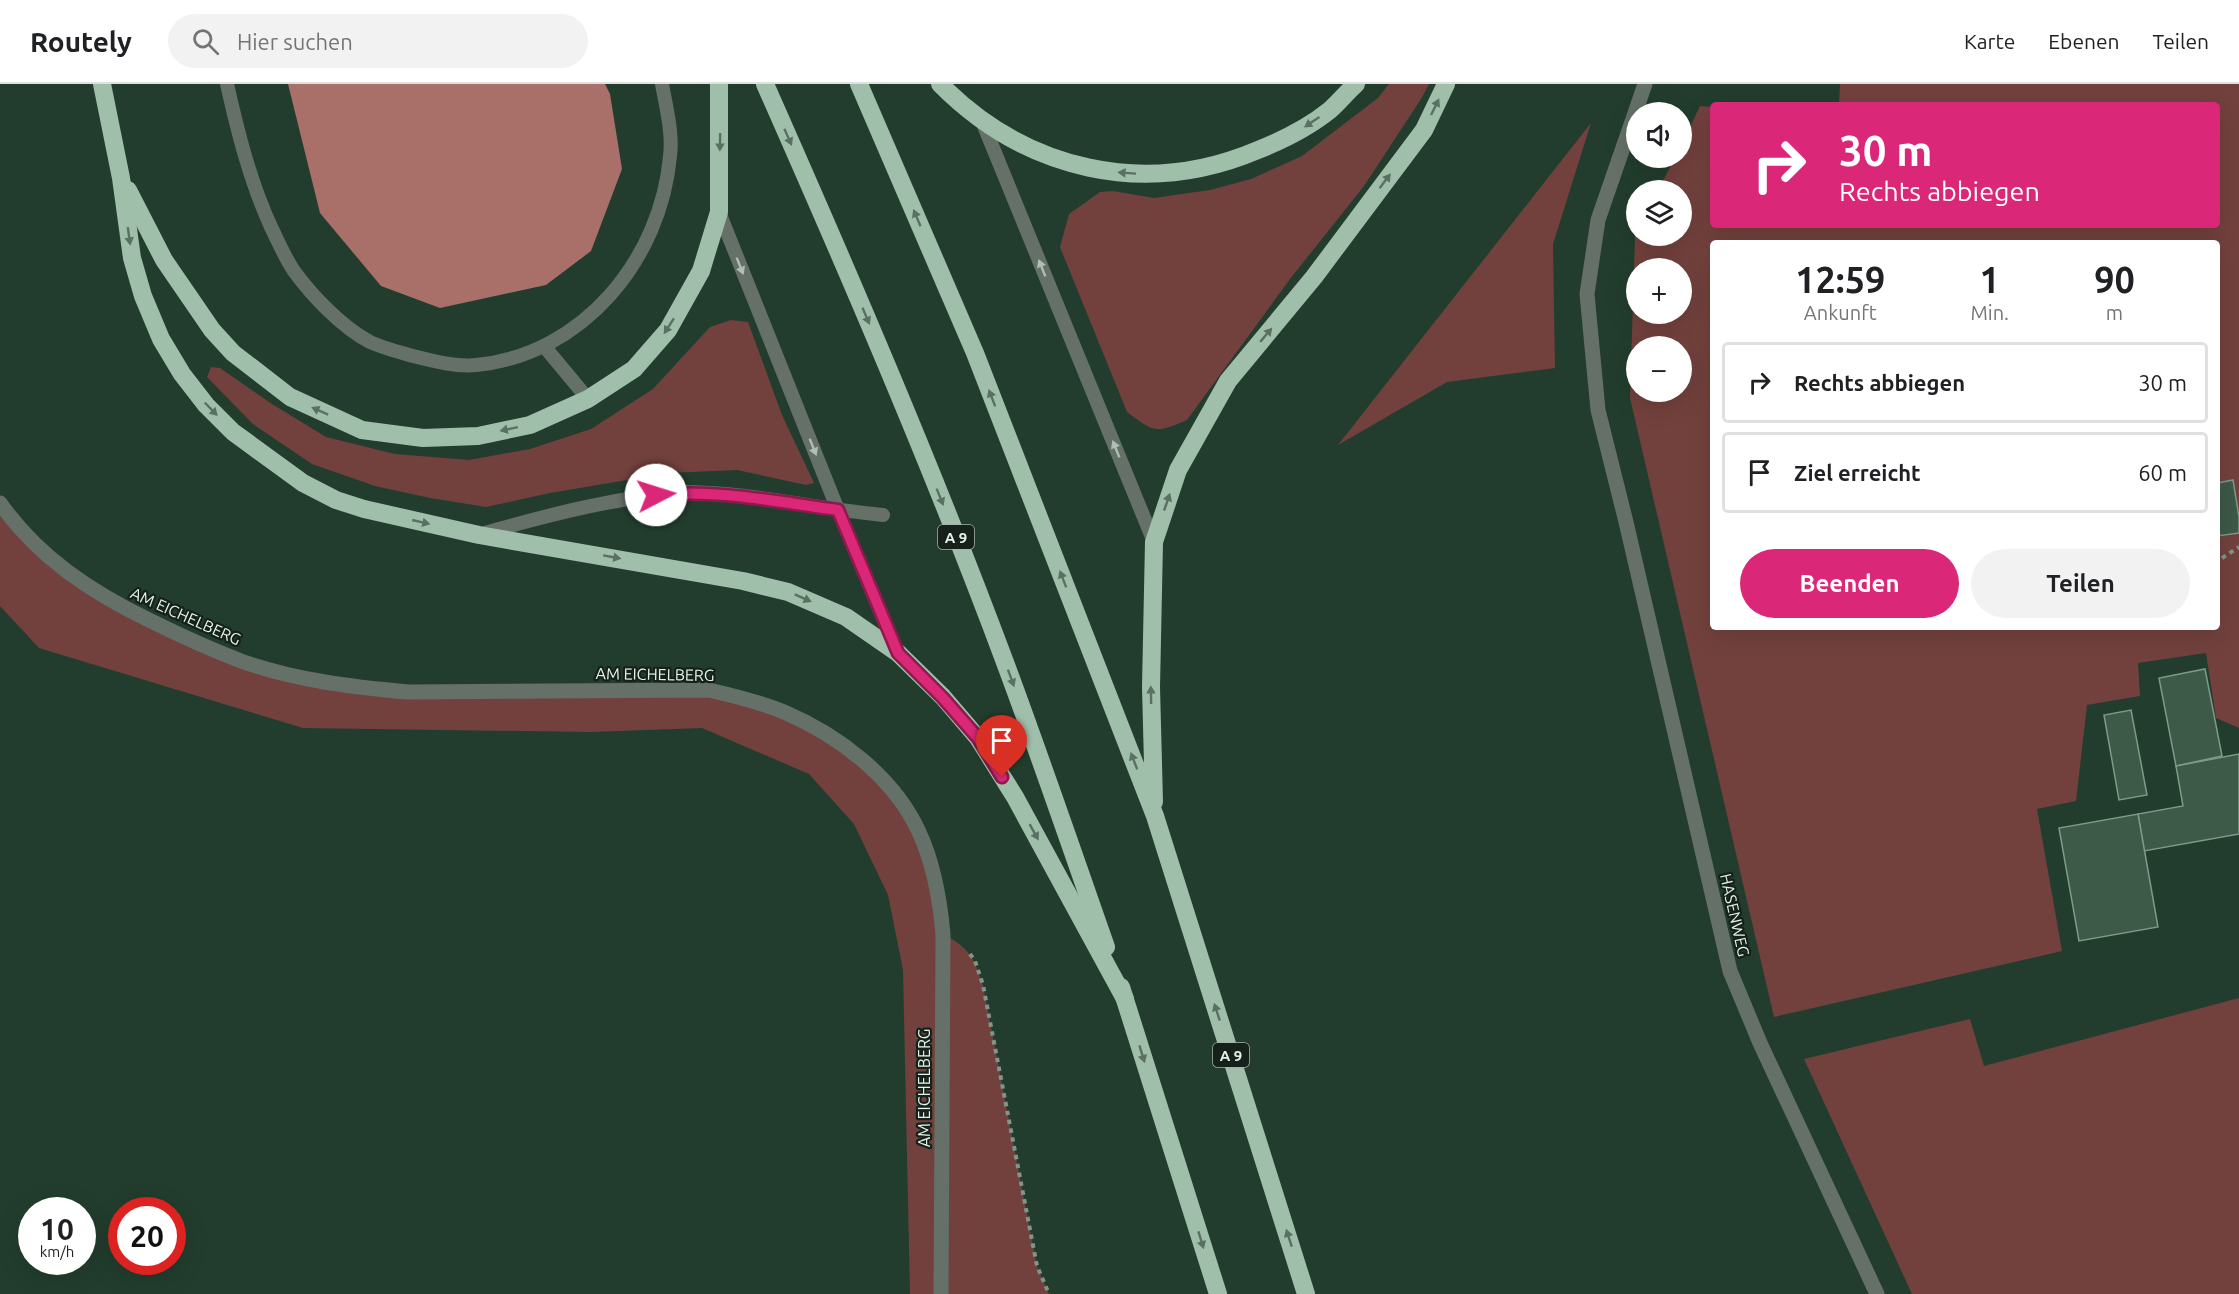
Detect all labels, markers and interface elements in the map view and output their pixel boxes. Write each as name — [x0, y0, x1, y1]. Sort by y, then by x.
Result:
search box — [168, 14, 588, 68]
icon: search — [189, 25, 222, 58]
text: Routely — [30, 26, 132, 57]
text: Hier suchen — [237, 29, 353, 54]
text: Karte — [1964, 29, 2015, 53]
text: Ebenen — [2048, 29, 2120, 53]
text: Teilen — [2153, 29, 2209, 53]
one-way arrow — [1430, 99, 1439, 116]
map controls — [1626, 102, 1692, 402]
button: sound — [1626, 102, 1692, 168]
one-way arrow — [1304, 116, 1320, 128]
icon: right — [1740, 126, 1818, 204]
text: 30 m — [1839, 127, 1933, 174]
one-way arrow — [784, 129, 793, 146]
one-way arrow — [715, 133, 725, 152]
one-way arrow — [1118, 168, 1137, 178]
one-way arrow — [1379, 174, 1391, 189]
text: Rechts abbiegen — [1839, 176, 2040, 206]
button: layers — [1626, 180, 1692, 246]
one-way arrow — [912, 209, 921, 227]
one-way arrow — [125, 226, 134, 245]
one-way arrow — [736, 257, 745, 275]
button: + — [1626, 258, 1692, 324]
one-way arrow — [1037, 259, 1047, 277]
text: 12:59 — [1795, 259, 1885, 300]
text: 1 — [1980, 259, 2000, 300]
text: 90 — [2094, 259, 2135, 300]
text: Ankunft — [1804, 301, 1877, 324]
text: Min. — [1970, 301, 2009, 324]
text: m — [2106, 301, 2123, 324]
one-way arrow — [861, 308, 871, 326]
one-way arrow — [663, 318, 675, 334]
one-way arrow — [1259, 328, 1272, 343]
button: − — [1626, 336, 1692, 402]
icon: right — [1743, 366, 1776, 399]
text: Rechts abbiegen — [1794, 370, 1965, 395]
text: 30 m — [2138, 370, 2187, 395]
one-way arrow — [987, 389, 996, 407]
one-way arrow — [203, 402, 217, 416]
one-way arrow — [311, 406, 328, 415]
one-way arrow — [500, 425, 519, 435]
one-way arrow — [809, 438, 818, 456]
one-way arrow — [1111, 440, 1120, 458]
icon: arrive — [1743, 456, 1776, 489]
text: Ziel erreicht — [1794, 460, 1921, 485]
text: 60 m — [2138, 460, 2187, 485]
position arrow — [624, 463, 688, 527]
one-way arrow — [935, 488, 945, 506]
one-way arrow — [1163, 493, 1173, 511]
one-way arrow — [412, 517, 430, 527]
road number: A 9 — [938, 525, 974, 549]
button: Beenden — [1740, 549, 1959, 618]
button: Teilen — [1971, 549, 2190, 618]
one-way arrow — [603, 553, 622, 562]
one-way arrow — [1058, 570, 1068, 588]
street label: AM EICHELBERG — [128, 584, 244, 648]
one-way arrow — [794, 593, 812, 603]
street label: AM EICHELBERG — [595, 664, 715, 684]
one-way arrow — [1006, 669, 1016, 687]
one-way arrow — [1146, 685, 1156, 704]
pin — [976, 715, 1027, 777]
icon: arrive — [985, 724, 1018, 757]
one-way arrow — [1129, 752, 1139, 770]
one-way arrow — [1029, 824, 1039, 841]
street label: HASENWEG — [1717, 872, 1753, 958]
one-way arrow — [1212, 1003, 1221, 1021]
street label: AM EICHELBERG — [915, 1029, 933, 1147]
road number: A 9 — [1213, 1043, 1249, 1067]
one-way arrow — [1138, 1045, 1148, 1063]
speed limit sign: 20 — [108, 1197, 186, 1275]
text: 10 — [40, 1212, 74, 1246]
one-way arrow — [1284, 1229, 1293, 1247]
one-way arrow — [1197, 1231, 1206, 1249]
text: km/h — [40, 1243, 74, 1260]

